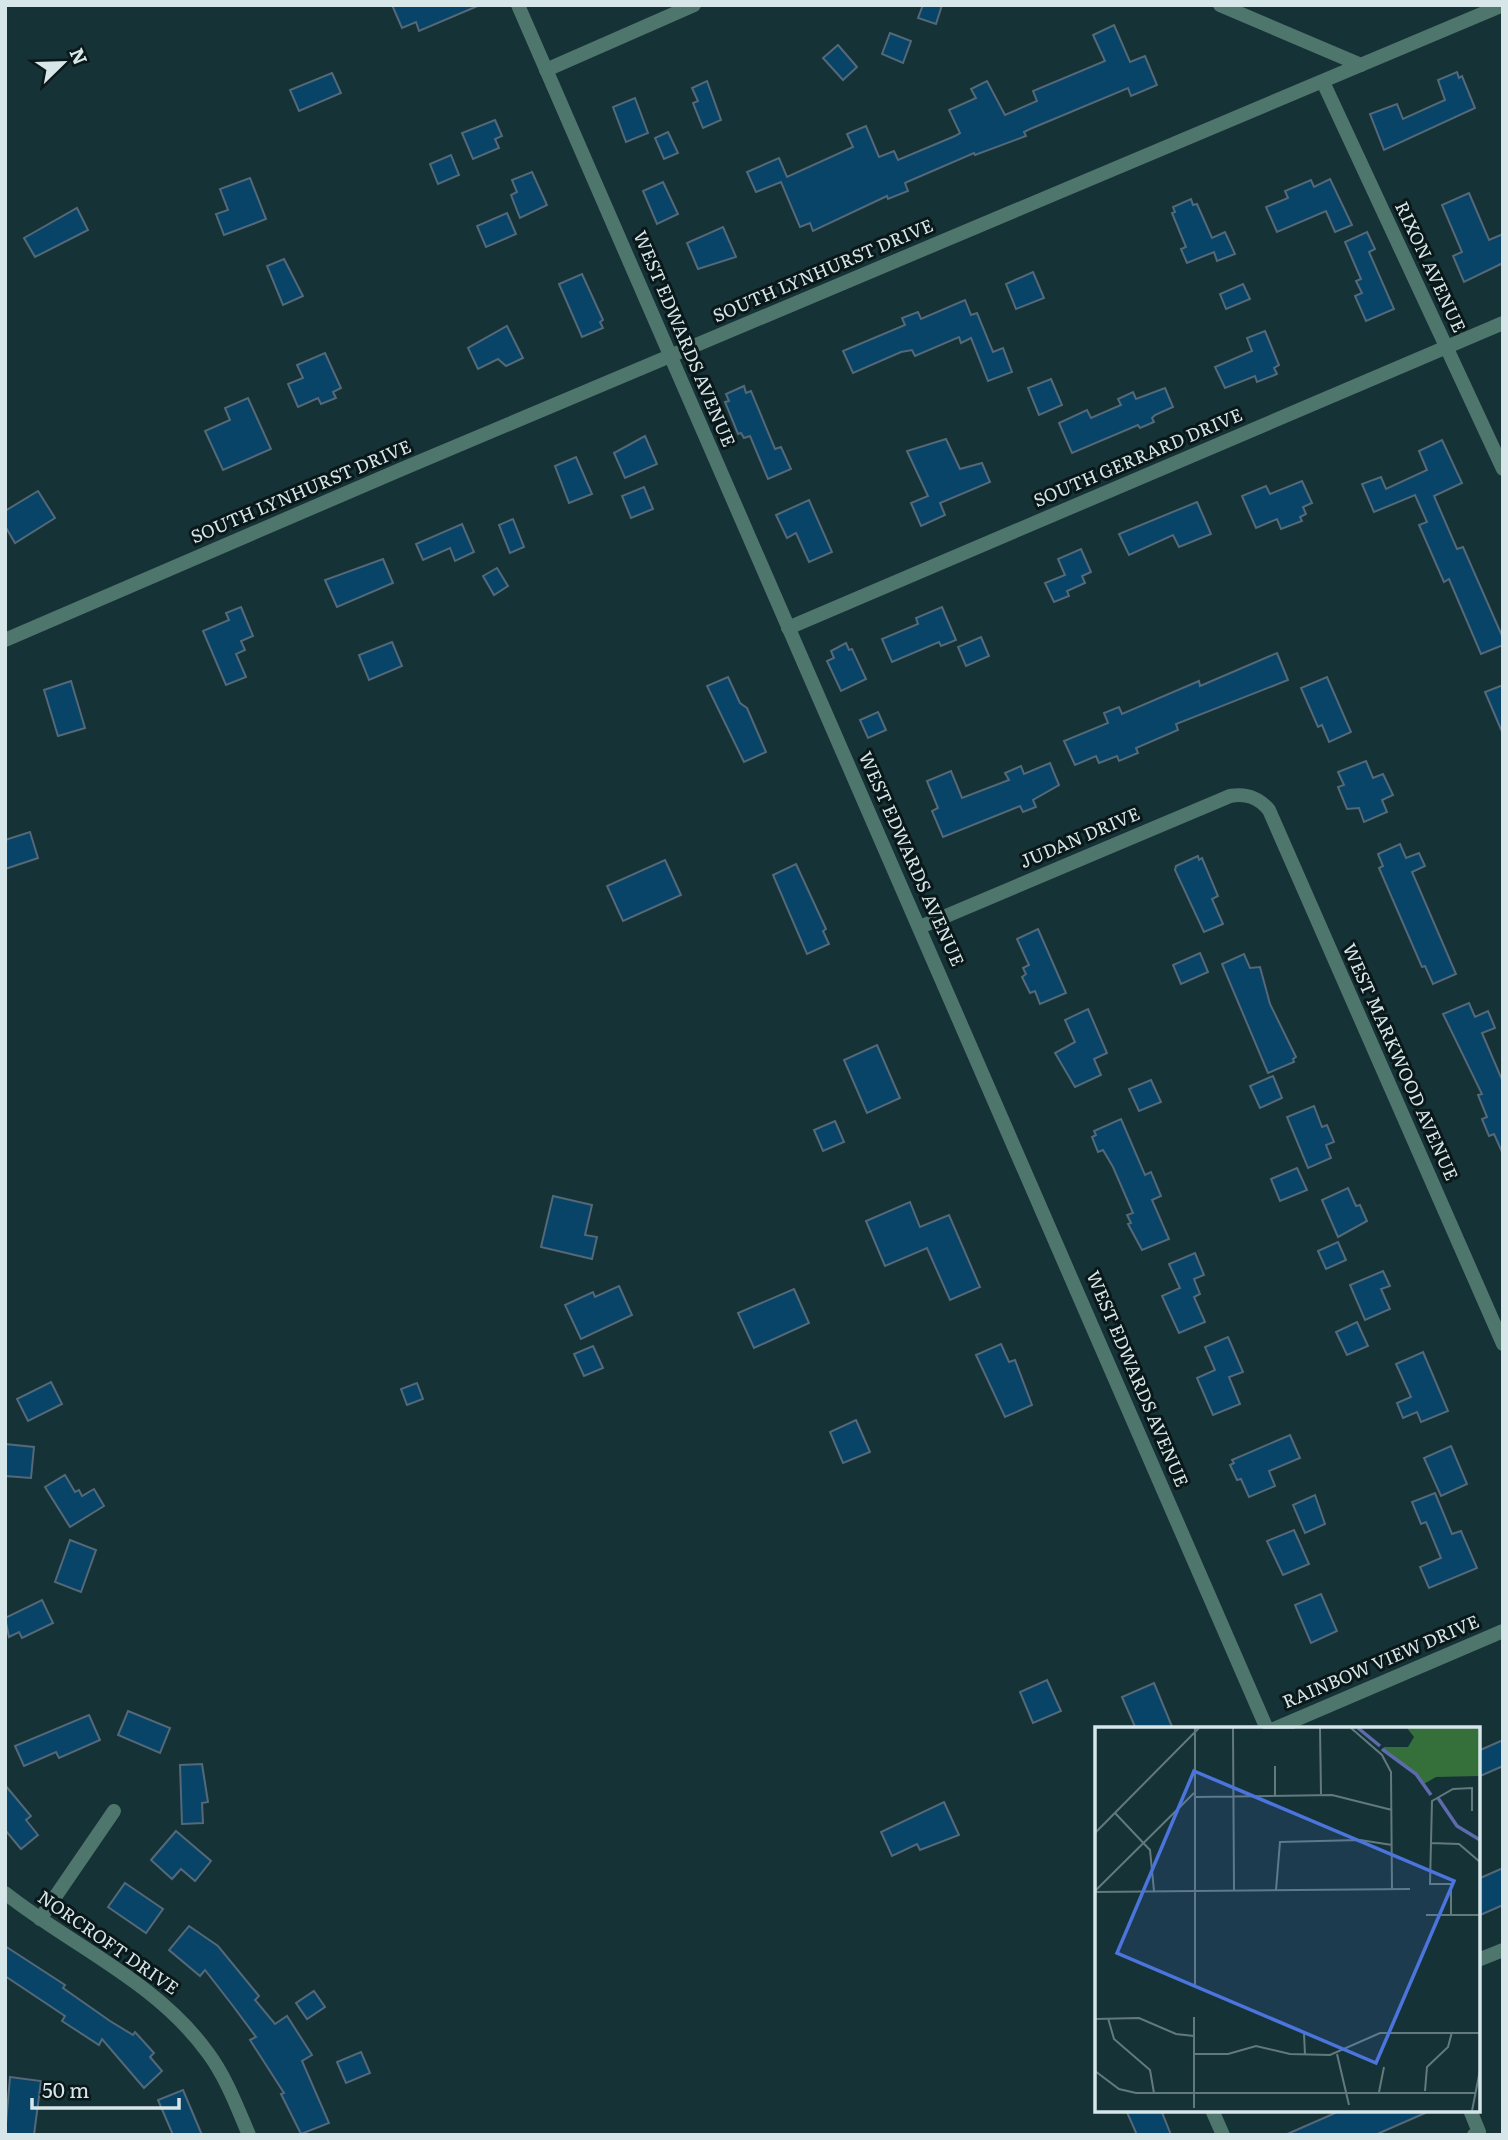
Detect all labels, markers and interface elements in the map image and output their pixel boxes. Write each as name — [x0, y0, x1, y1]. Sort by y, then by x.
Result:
north arrow — [28, 28, 98, 98]
text: N — [64, 43, 96, 69]
street label: RIXON AVENUE — [1389, 196, 1474, 336]
street label: SOUTH LYNHURST DRIVE — [708, 211, 937, 328]
street label: WEST EDWARDS AVENUE — [628, 226, 743, 451]
street label: SOUTH GERRARD DRIVE — [1029, 400, 1246, 513]
street label: SOUTH LYNHURST DRIVE — [186, 432, 415, 549]
street label: WEST EDWARDS AVENUE — [853, 747, 972, 970]
street label: JUDAN DRIVE — [1015, 799, 1144, 874]
street label: WEST MARKWOOD AVENUE — [1337, 938, 1466, 1184]
street label: WEST EDWARDS AVENUE — [1081, 1266, 1196, 1491]
street label: RAINBOW VIEW DRIVE — [1278, 1607, 1483, 1714]
inset map — [1095, 1727, 1480, 2112]
street label: NORCROFT DRIVE — [33, 1883, 185, 2001]
scale bar — [32, 2066, 178, 2110]
text: 50 m — [42, 2073, 89, 2104]

